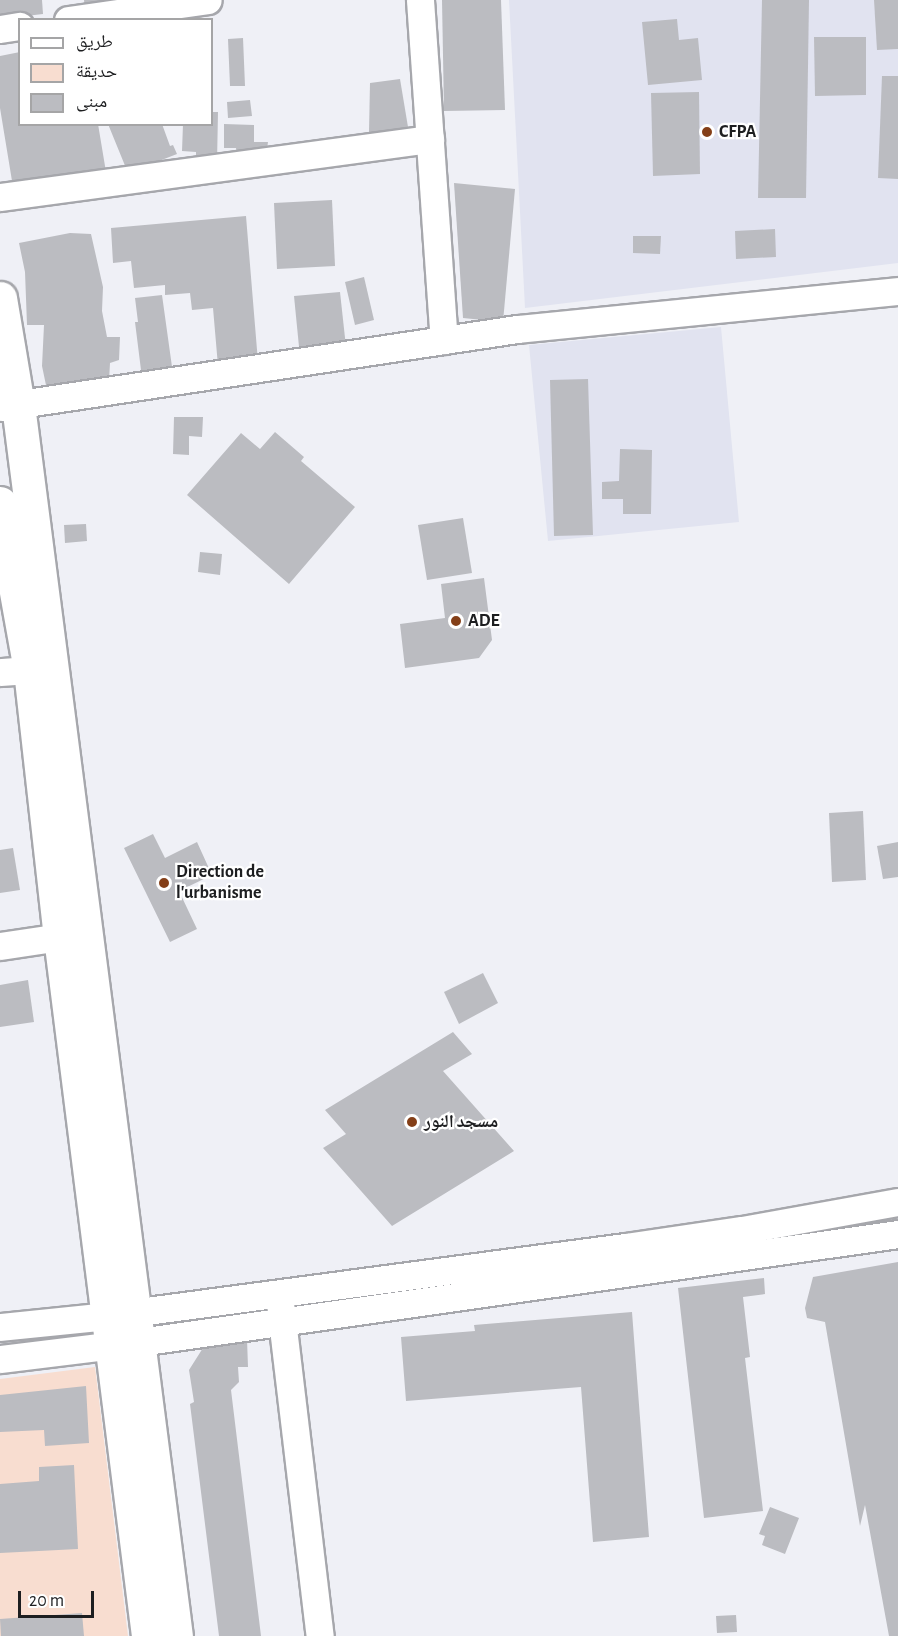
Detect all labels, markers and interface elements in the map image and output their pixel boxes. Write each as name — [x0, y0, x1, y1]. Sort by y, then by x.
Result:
legend — [18, 18, 213, 126]
text: طريق — [76, 33, 113, 51]
text: حديقة — [76, 63, 117, 81]
text: مبنى — [76, 93, 107, 111]
place label: CFPA — [719, 121, 756, 143]
marker: CFPA — [700, 125, 714, 139]
place label: ADE — [468, 610, 500, 632]
marker: ADE — [449, 614, 463, 628]
place label: Direction de l'urbanisme — [176, 862, 264, 904]
marker: Direction de l'urbanisme — [157, 876, 171, 890]
place label: مسجد النور — [424, 1111, 498, 1133]
marker: مسجد النور — [405, 1115, 419, 1129]
scale bar — [21, 1579, 98, 1617]
text: 20 m — [29, 1592, 64, 1610]

